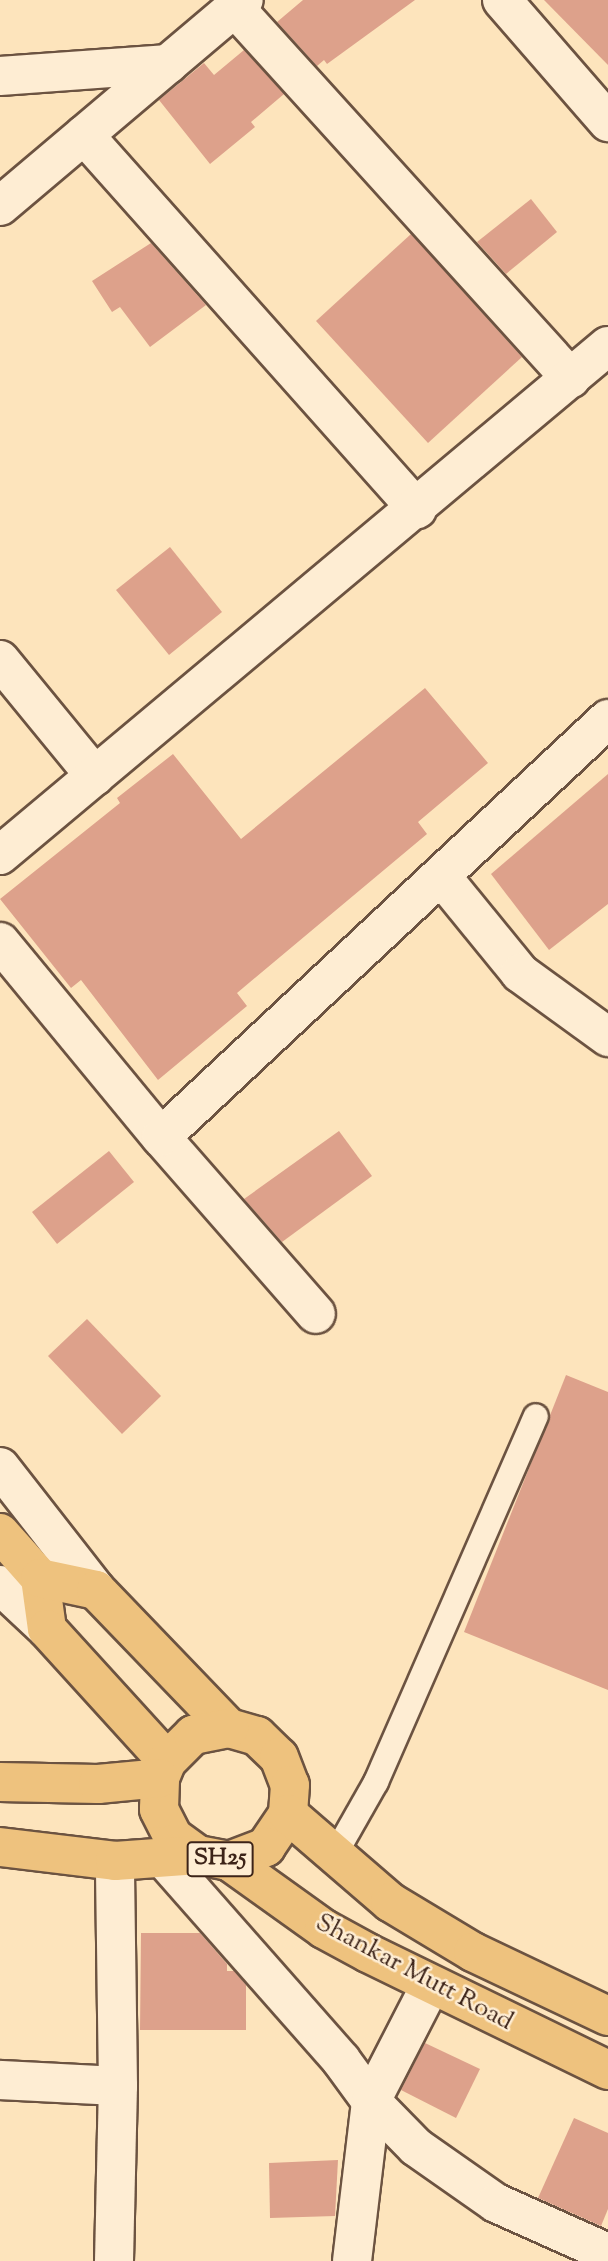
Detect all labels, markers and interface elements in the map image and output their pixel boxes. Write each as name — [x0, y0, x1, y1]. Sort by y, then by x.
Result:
road number: SH25 — [185, 1838, 255, 1880]
street label: Shankar Mutt Road — [310, 1908, 518, 2038]

